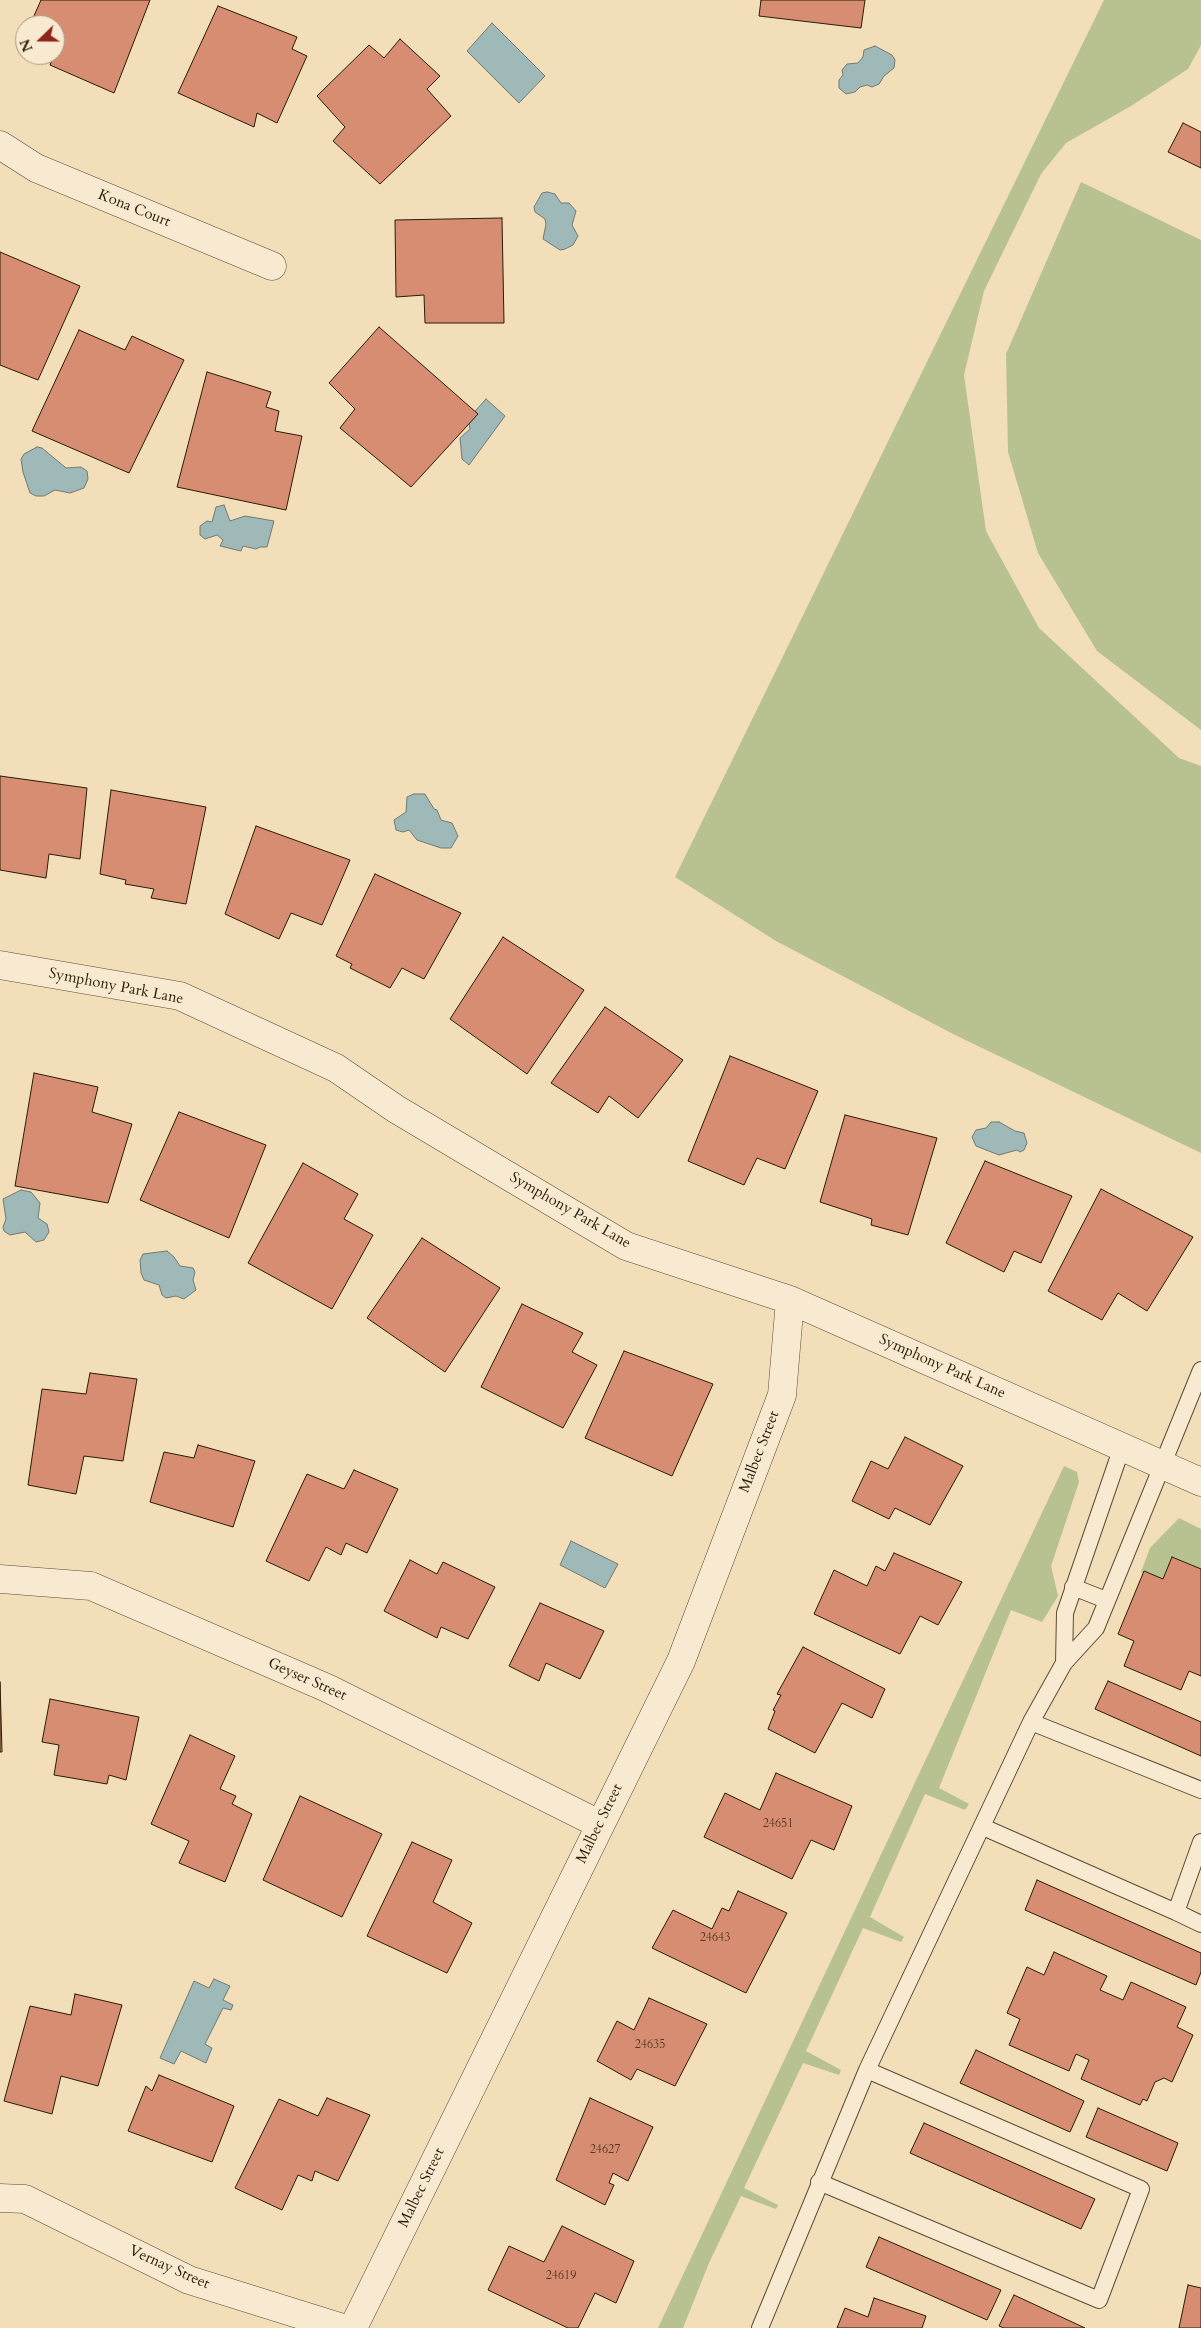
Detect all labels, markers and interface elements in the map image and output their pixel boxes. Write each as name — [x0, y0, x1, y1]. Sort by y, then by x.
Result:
north arrow — [15, 15, 65, 65]
text: N — [15, 36, 38, 55]
street label: Kona Court — [95, 186, 173, 232]
street label: Symphony Park Lane — [47, 965, 185, 1009]
street label: Symphony Park Lane — [506, 1169, 634, 1253]
street label: Symphony Park Lane — [876, 1331, 1008, 1403]
street label: Malbec Street — [736, 1409, 784, 1495]
street label: Geyser Street — [265, 1655, 349, 1705]
street label: Malbec Street — [573, 1781, 627, 1867]
house number: 24651 — [763, 1817, 793, 1831]
house number: 24643 — [700, 1931, 730, 1945]
house number: 24635 — [635, 2038, 665, 2052]
house number: 24627 — [590, 2143, 620, 2157]
street label: Malbec Street — [395, 2145, 449, 2231]
street label: Vernay Street — [126, 2242, 212, 2294]
house number: 24619 — [546, 2269, 576, 2283]

